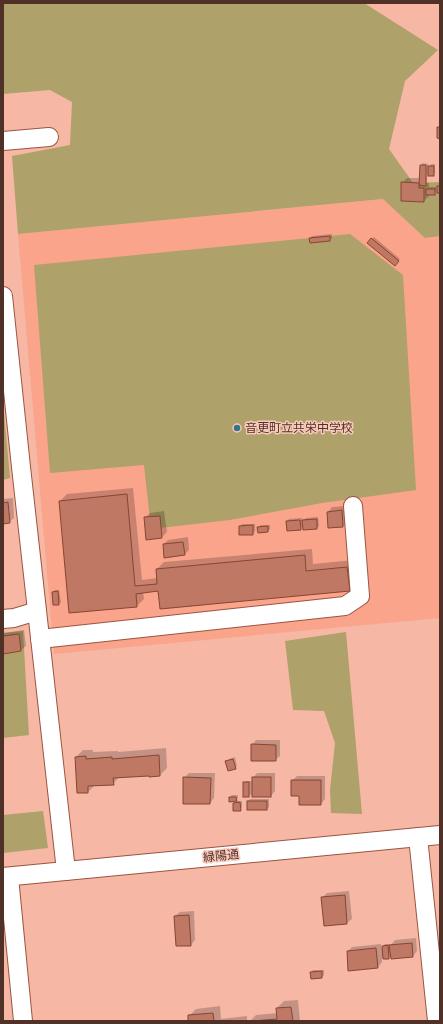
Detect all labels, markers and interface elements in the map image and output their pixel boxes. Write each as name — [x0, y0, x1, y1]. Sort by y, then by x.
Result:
place label: 音更町立共栄中学校 — [245, 421, 353, 435]
marker: 音更町立共栄中学校 — [232, 423, 242, 433]
street label: 緑陽通 — [202, 847, 240, 865]

